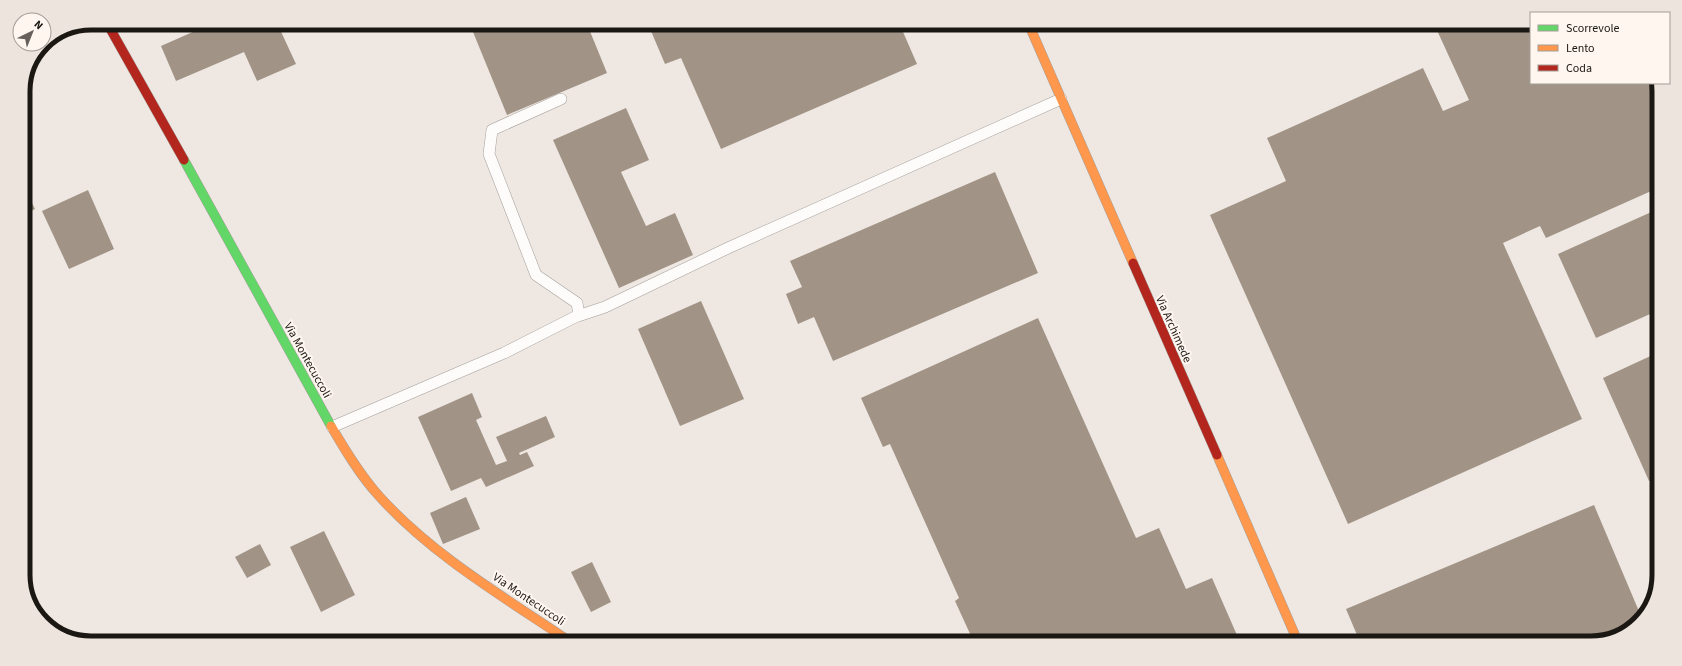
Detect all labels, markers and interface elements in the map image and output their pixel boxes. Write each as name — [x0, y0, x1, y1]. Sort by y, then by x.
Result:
north arrow — [12, 12, 52, 52]
legend — [1530, 12, 1670, 84]
text: N — [31, 17, 46, 33]
text: Scorrevole — [1566, 20, 1619, 37]
text: Lento — [1566, 40, 1595, 57]
text: Coda — [1566, 60, 1592, 77]
street label: Via Archimede — [1151, 293, 1196, 365]
street label: Via Montecuccoli — [280, 319, 335, 401]
street label: Via Montecuccoli — [489, 569, 568, 630]

